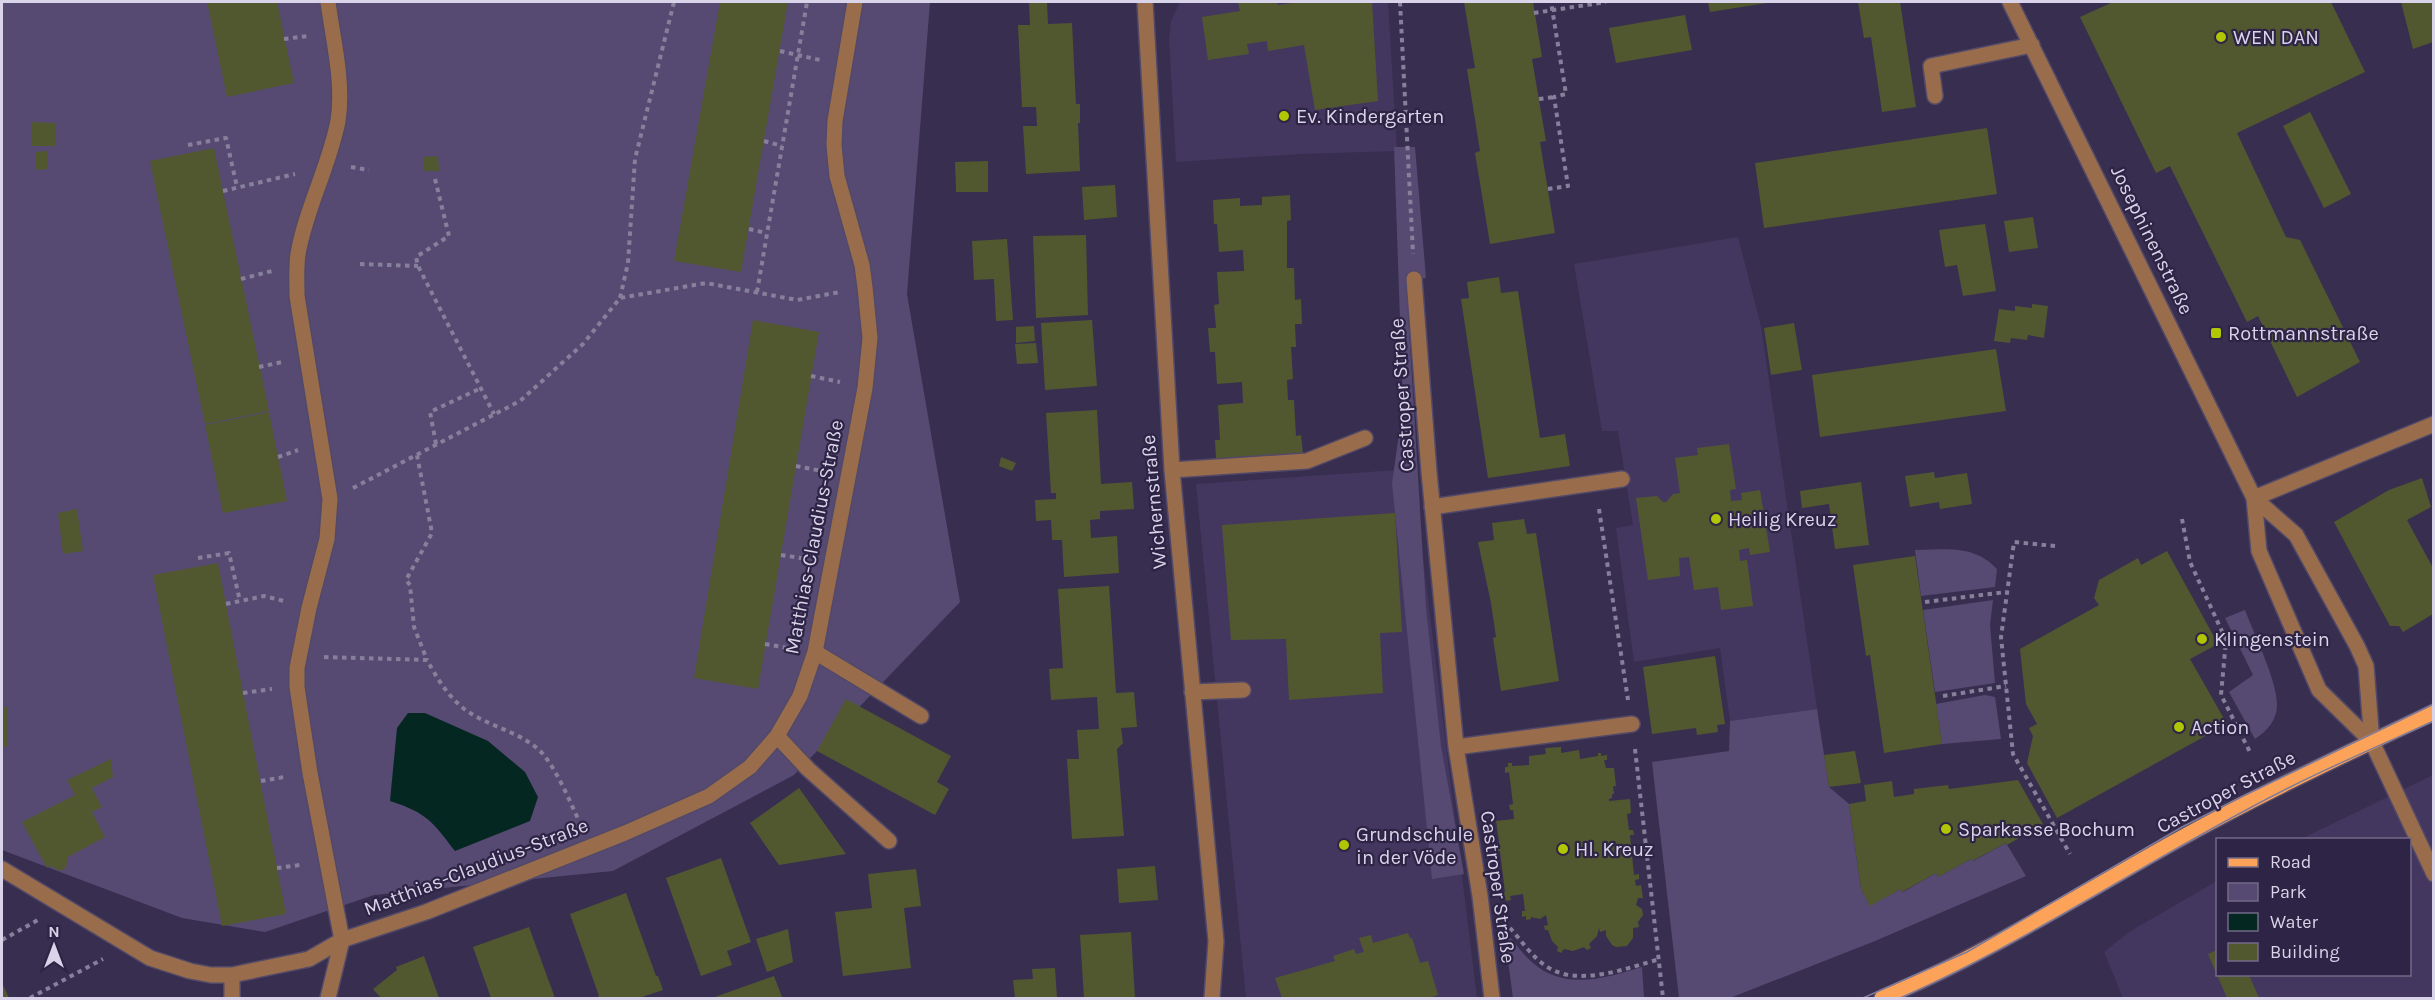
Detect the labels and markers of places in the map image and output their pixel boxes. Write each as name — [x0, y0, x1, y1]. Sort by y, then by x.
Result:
place label: WEN DAN — [2233, 26, 2319, 49]
marker: WEN DAN — [2214, 30, 2228, 44]
place label: Ev. Kindergarten — [1296, 105, 1444, 128]
marker: Ev. Kindergarten — [1277, 109, 1291, 123]
place label: Rottmannstraße — [2228, 322, 2379, 345]
marker: Rottmannstraße — [2209, 326, 2223, 340]
place label: Heilig Kreuz — [1728, 508, 1836, 531]
marker: Heilig Kreuz — [1709, 512, 1723, 526]
place label: Klingenstein — [2214, 628, 2330, 651]
marker: Klingenstein — [2195, 632, 2209, 646]
place label: Action — [2191, 716, 2249, 739]
marker: Action — [2172, 720, 2186, 734]
place label: Sparkasse Bochum — [1958, 818, 2135, 841]
marker: Sparkasse Bochum — [1939, 822, 1953, 836]
place label: Grundschule in der Vöde — [1356, 823, 1473, 869]
marker: Grundschule in der Vöde — [1337, 838, 1351, 852]
place label: Hl. Kreuz — [1575, 838, 1654, 861]
marker: Hl. Kreuz — [1556, 842, 1570, 856]

